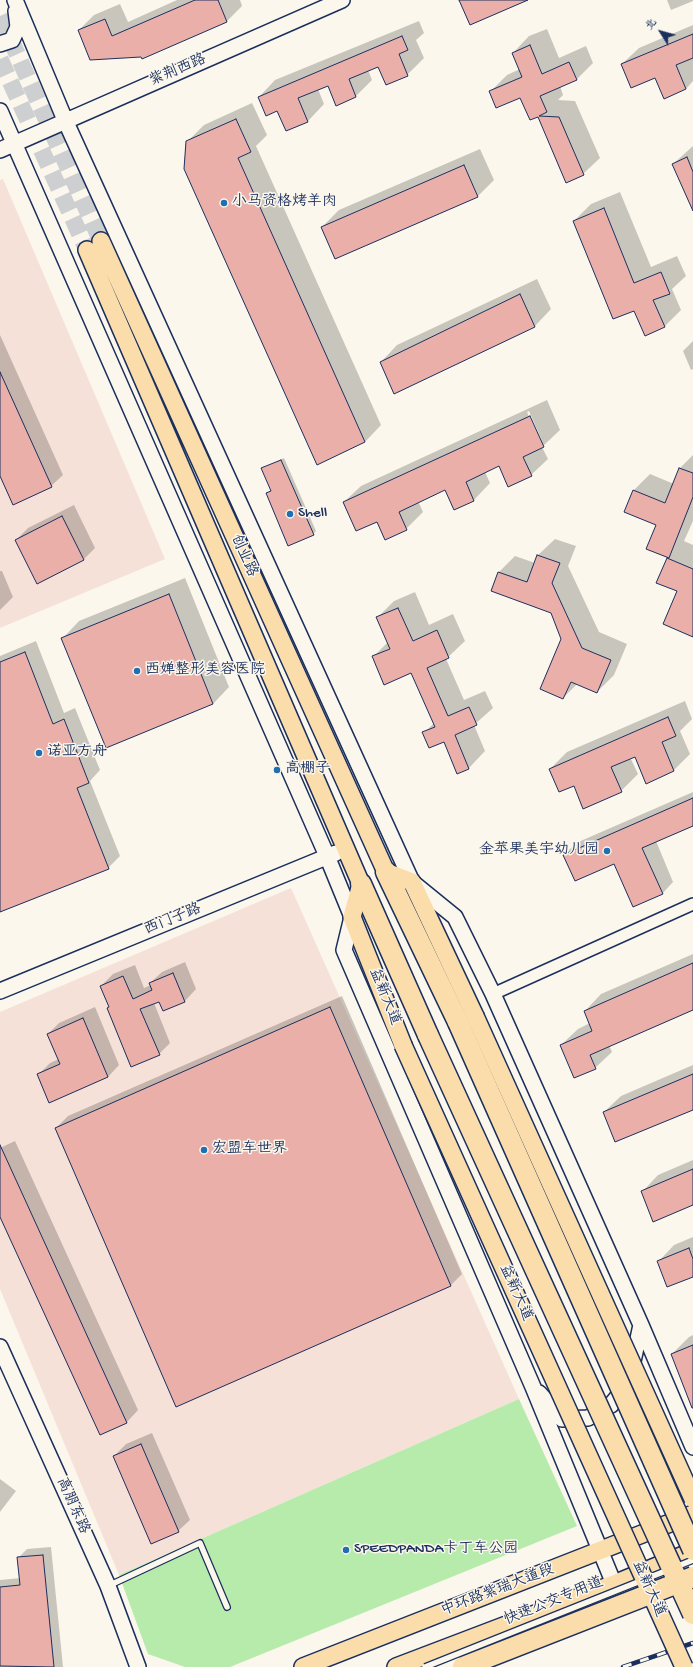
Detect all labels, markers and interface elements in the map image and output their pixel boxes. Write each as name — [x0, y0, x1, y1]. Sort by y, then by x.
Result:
north arrow — [641, 12, 681, 52]
text: 北 — [643, 17, 660, 33]
street label: 紫荆西路 — [147, 51, 209, 91]
place label: 小马资格烤羊肉 — [232, 194, 337, 212]
marker: 小马资格烤羊肉 — [219, 198, 229, 208]
place label: Shell — [298, 505, 327, 523]
marker: Shell — [285, 509, 295, 519]
street label: 创业路 — [226, 532, 260, 580]
place label: 西婵整形美容医院 — [145, 662, 265, 680]
marker: 西婵整形美容医院 — [132, 666, 142, 676]
place label: 诺亚方舟 — [47, 744, 107, 762]
marker: 诺亚方舟 — [34, 748, 44, 758]
place label: 高棚子 — [285, 761, 330, 779]
marker: 高棚子 — [272, 765, 282, 775]
place label: 金苹果美宇幼儿园 — [479, 842, 599, 860]
marker: 金苹果美宇幼儿园 — [602, 846, 612, 856]
street label: 西门子路 — [142, 900, 204, 940]
street label: 益新大道 — [364, 966, 404, 1028]
place label: 宏盟车世界 — [212, 1141, 287, 1159]
marker: 宏盟车世界 — [199, 1145, 209, 1155]
street label: 益新大道 — [495, 1262, 535, 1324]
street label: 高朋东路 — [52, 1475, 92, 1537]
place label: SPEEDPANDA卡丁车公园 — [354, 1541, 518, 1559]
marker: SPEEDPANDA卡丁车公园 — [341, 1545, 351, 1555]
street label: 益新大道 — [628, 1558, 668, 1620]
street label: 中环路紫瑞大道段 — [439, 1561, 557, 1621]
street label: 快速公交专用道 — [502, 1574, 606, 1630]

